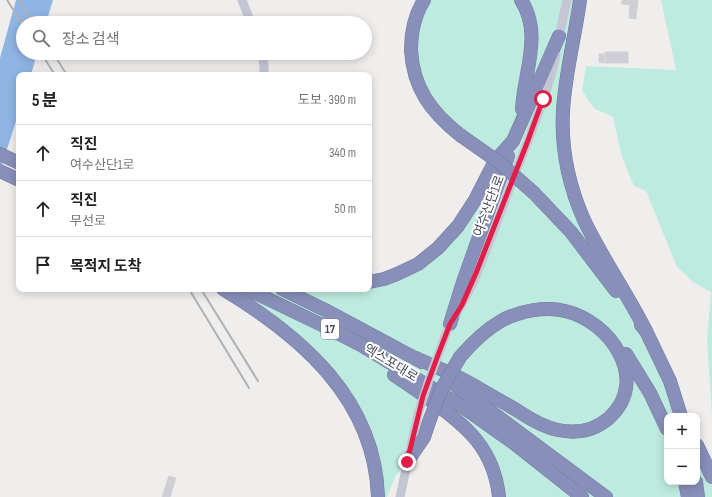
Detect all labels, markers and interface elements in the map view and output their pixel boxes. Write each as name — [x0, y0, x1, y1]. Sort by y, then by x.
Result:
search box — [16, 16, 372, 60]
icon: search — [30, 27, 52, 49]
text: 장소 검색 — [62, 30, 120, 49]
route start — [534, 90, 552, 108]
text: 5 분 — [32, 91, 58, 111]
text: 도보 · 390 m — [298, 92, 356, 108]
text: 직진 — [70, 135, 98, 154]
icon: ahead — [32, 142, 54, 164]
text: 340 m — [329, 145, 356, 161]
text: 여수산단1로 — [70, 157, 134, 173]
street label: 여수산단1로 — [470, 173, 508, 239]
text: 직진 — [70, 191, 98, 210]
icon: ahead — [32, 198, 54, 220]
text: 50 m — [335, 201, 356, 217]
text: 무선로 — [70, 213, 106, 229]
icon: arrive — [32, 254, 54, 276]
text: 목적지 도착 — [70, 257, 141, 276]
road number: 17 — [321, 319, 339, 339]
street label: 엑스포대로 — [361, 341, 421, 385]
map controls — [664, 413, 700, 485]
button: + — [664, 413, 700, 449]
button: − — [664, 449, 700, 485]
route end — [398, 453, 416, 471]

